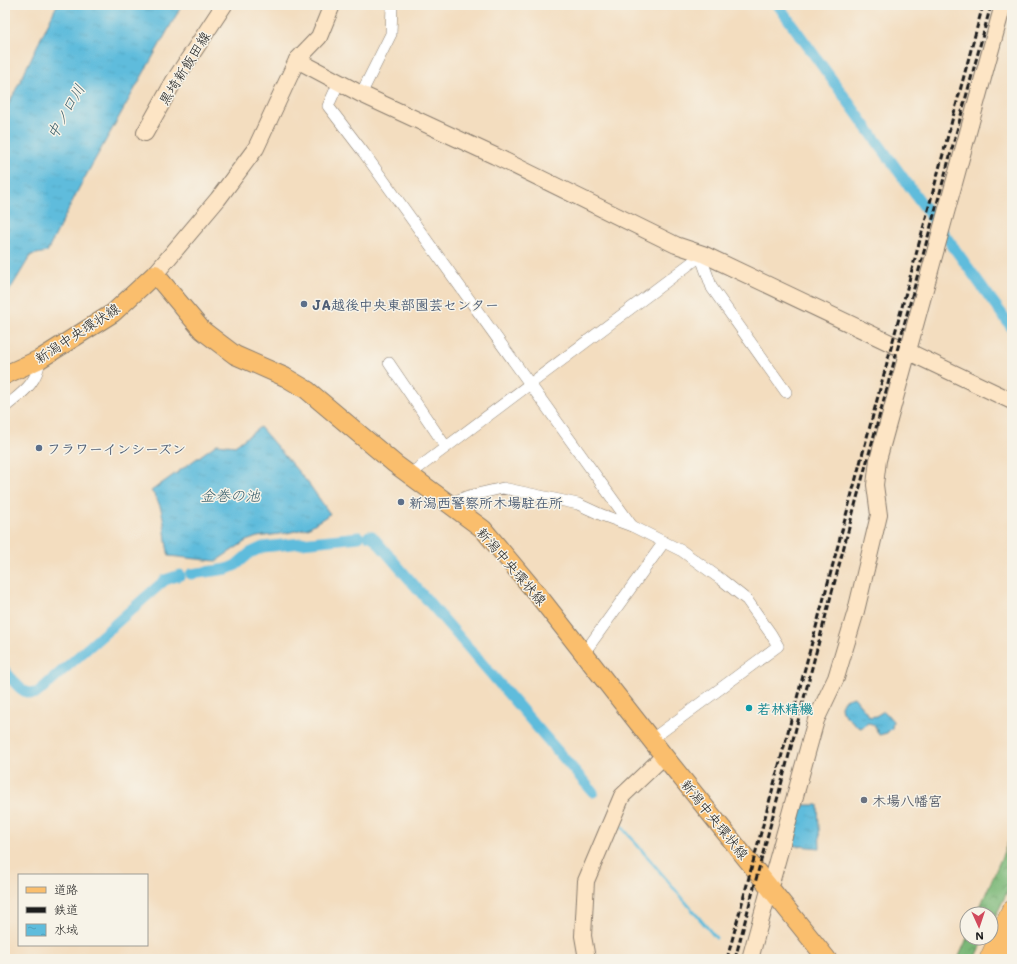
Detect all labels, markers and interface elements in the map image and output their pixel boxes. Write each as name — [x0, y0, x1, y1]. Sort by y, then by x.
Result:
street label: 黒埼新飯田線 — [154, 27, 214, 109]
water label: 中ノ口川 — [41, 80, 89, 142]
place label: JA越後中央東部園芸センター — [312, 295, 499, 314]
street label: 新潟中央環状線 — [31, 298, 123, 368]
marker: JA越後中央東部園芸センター — [299, 299, 309, 309]
place label: フラワーインシーズン — [47, 439, 186, 458]
marker: フラワーインシーズン — [34, 443, 44, 453]
water label: 金巻の池 — [200, 485, 261, 505]
place label: 新潟西警察所木場駐在所 — [409, 493, 563, 512]
marker: 新潟西警察所木場駐在所 — [396, 497, 406, 507]
street label: 新潟中央環状線 — [473, 523, 551, 609]
place label: 若林精機 — [757, 699, 813, 718]
marker: 若林精機 — [744, 703, 754, 713]
street label: 新潟中央環状線 — [677, 775, 753, 863]
place label: 木場八幡宮 — [872, 791, 942, 810]
marker: 木場八幡宮 — [859, 795, 869, 805]
legend — [18, 874, 148, 946]
text: 道路 — [54, 881, 78, 897]
text: 鉄道 — [54, 901, 78, 917]
north arrow — [959, 906, 999, 946]
text: 水域 — [54, 921, 78, 937]
text: N — [975, 929, 984, 944]

